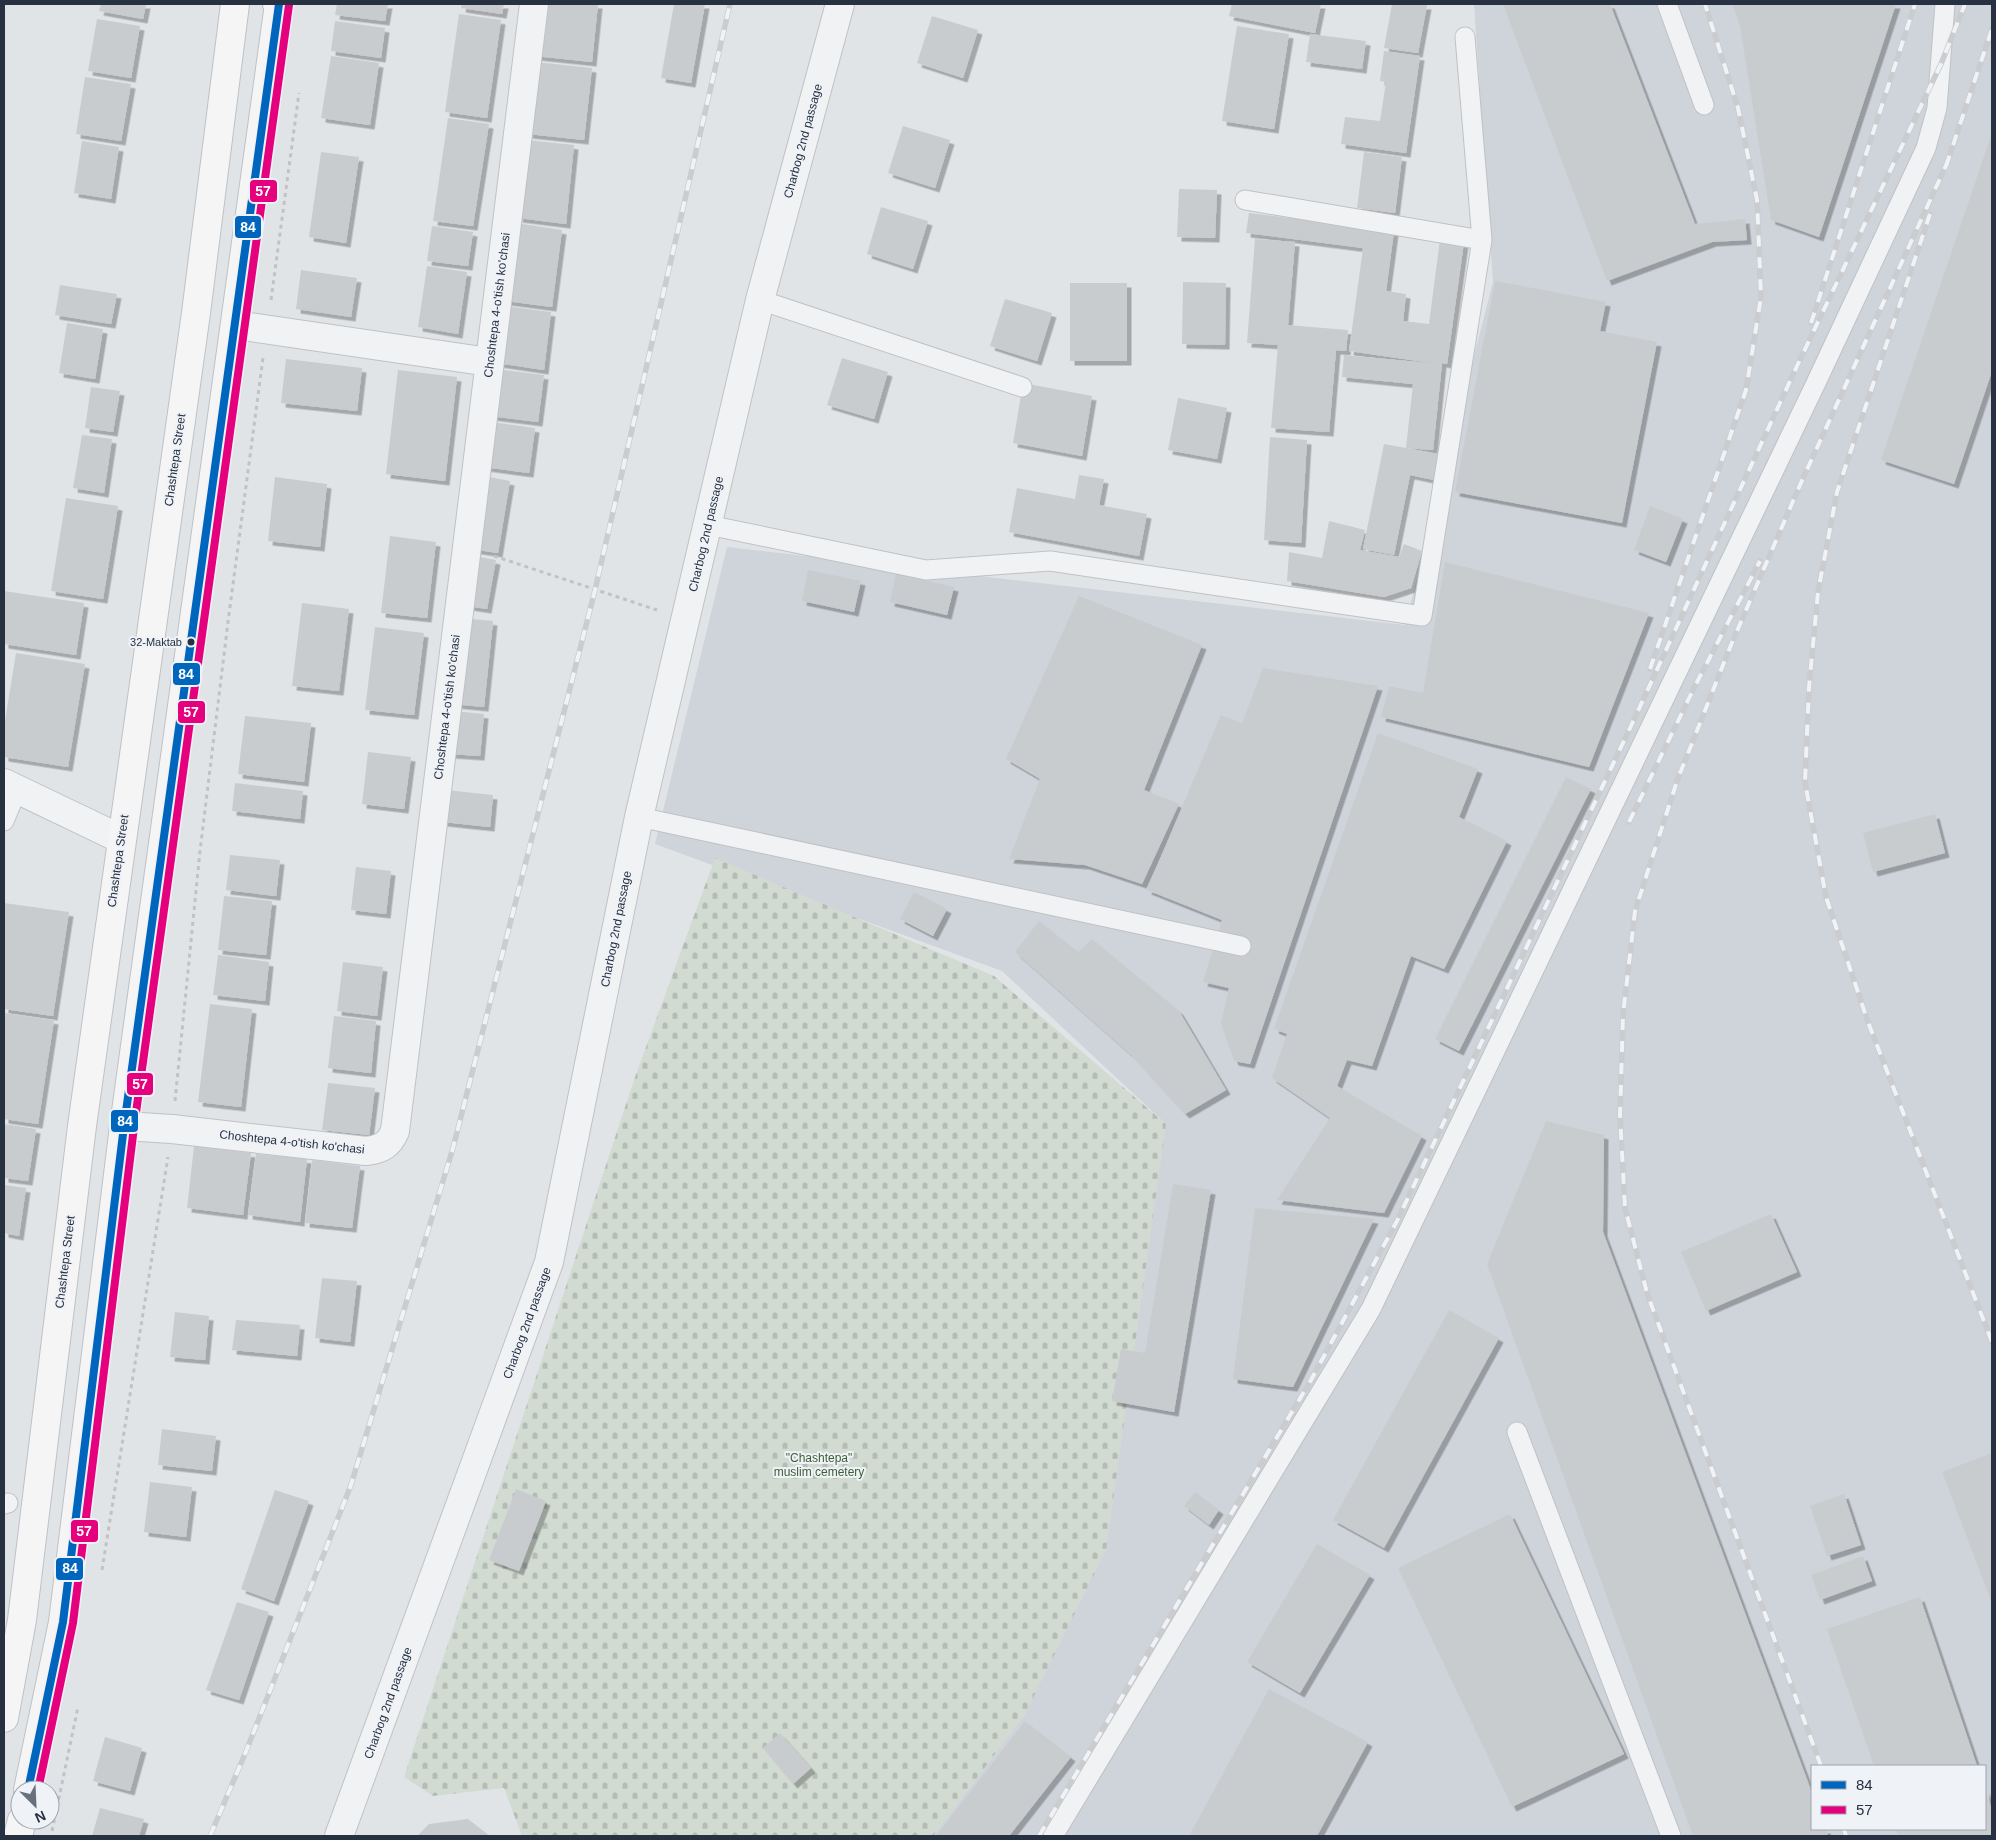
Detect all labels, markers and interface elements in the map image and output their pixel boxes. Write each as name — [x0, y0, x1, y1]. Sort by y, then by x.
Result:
street label: Charbog 2nd passage — [781, 82, 825, 200]
line badge: 57 — [249, 179, 278, 203]
text: 57 — [255, 183, 271, 199]
line badge: 84 — [234, 215, 262, 239]
text: 84 — [240, 219, 256, 235]
street label: Choshtepa 4-o'tish ko'chasi — [481, 232, 513, 378]
street label: Chashtepa Street — [162, 412, 189, 507]
street label: Charbog 2nd passage — [686, 475, 726, 593]
street label: Choshtepa 4-o'tish ko'chasi — [431, 634, 463, 780]
place label: 32-Maktab — [130, 636, 182, 648]
marker: 32-Maktab — [186, 637, 196, 647]
line badge: 84 — [172, 662, 201, 686]
text: 84 — [178, 666, 194, 682]
line badge: 57 — [177, 700, 206, 724]
text: 57 — [183, 704, 199, 720]
street label: Chashtepa Street — [105, 813, 132, 908]
street label: Charbog 2nd passage — [598, 869, 634, 988]
line badge: 57 — [126, 1072, 154, 1096]
text: 57 — [132, 1076, 148, 1092]
line badge: 84 — [110, 1109, 139, 1133]
text: 84 — [117, 1113, 133, 1129]
street label: Choshtepa 4-o'tish ko'chasi — [219, 1127, 365, 1157]
street label: Chashtepa Street — [52, 1214, 78, 1309]
street label: Charbog 2nd passage — [500, 1265, 554, 1381]
park label: "Chashtepa" muslim cemetery — [774, 1451, 864, 1479]
line badge: 57 — [70, 1519, 99, 1543]
text: 57 — [76, 1523, 92, 1539]
line badge: 84 — [55, 1557, 84, 1581]
text: 84 — [62, 1560, 78, 1576]
street label: Charbog 2nd passage — [361, 1645, 415, 1761]
legend — [1811, 1765, 1986, 1830]
text: 84 — [1856, 1776, 1873, 1793]
north arrow — [10, 1780, 60, 1830]
text: 57 — [1856, 1801, 1873, 1818]
text: N — [32, 1808, 48, 1826]

